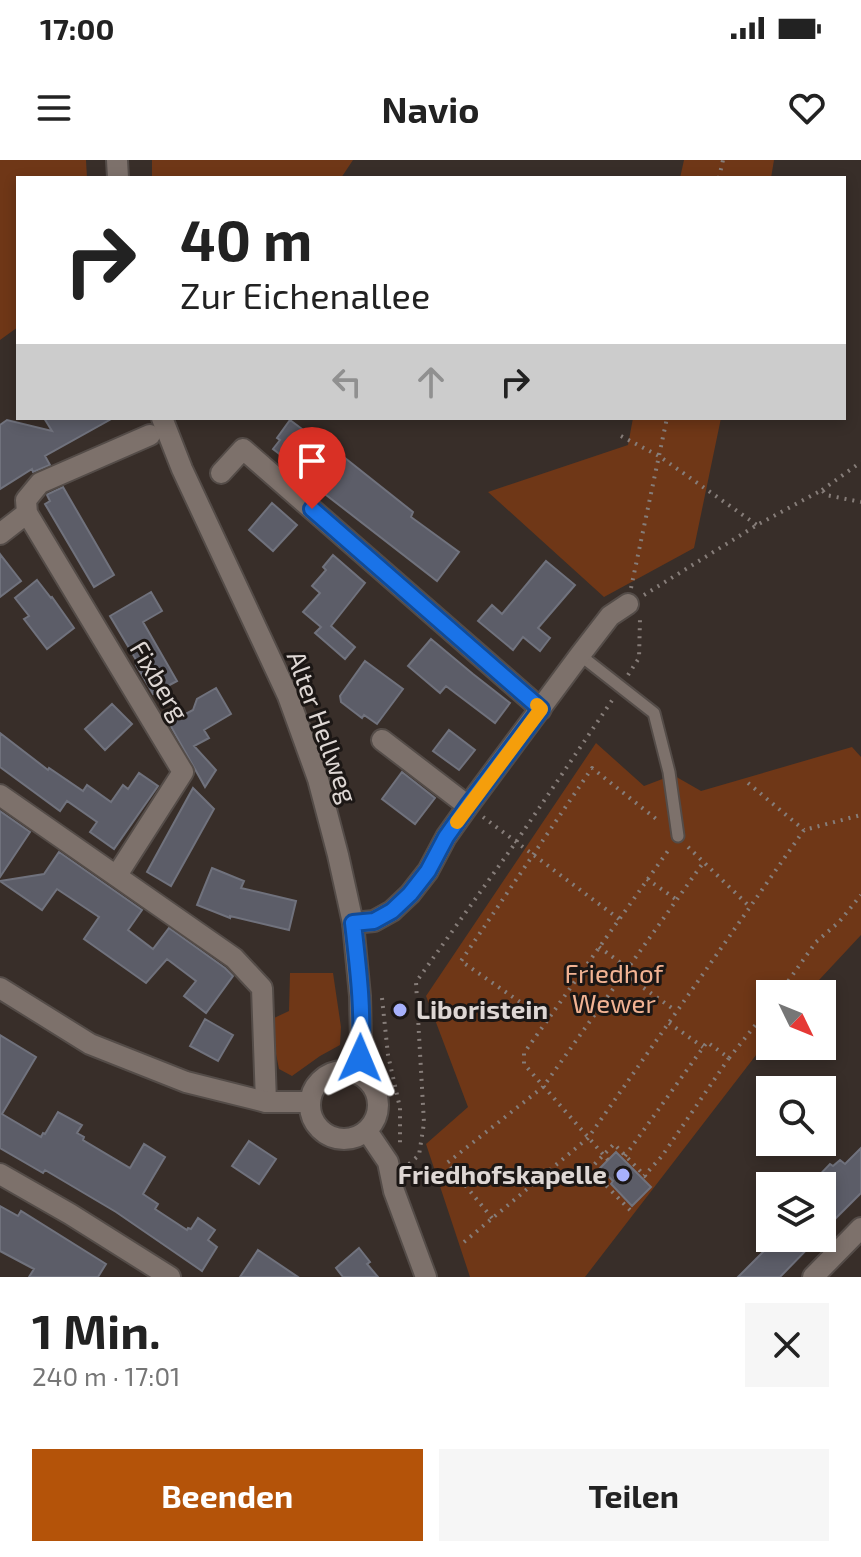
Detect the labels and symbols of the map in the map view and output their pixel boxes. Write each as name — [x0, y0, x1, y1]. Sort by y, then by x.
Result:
pin — [278, 427, 346, 509]
street label: Fixberg — [124, 635, 196, 726]
street label: Alter Hellweg — [282, 646, 365, 807]
park label: Friedhof Wewer — [564, 957, 665, 1018]
north arrow — [756, 980, 836, 1060]
place label: Liboristein — [416, 993, 548, 1024]
marker: Liboristein — [391, 1001, 409, 1019]
position arrow — [318, 1016, 402, 1100]
place label: Friedhofskapelle — [398, 1158, 607, 1189]
marker: Friedhofskapelle — [614, 1166, 632, 1184]

